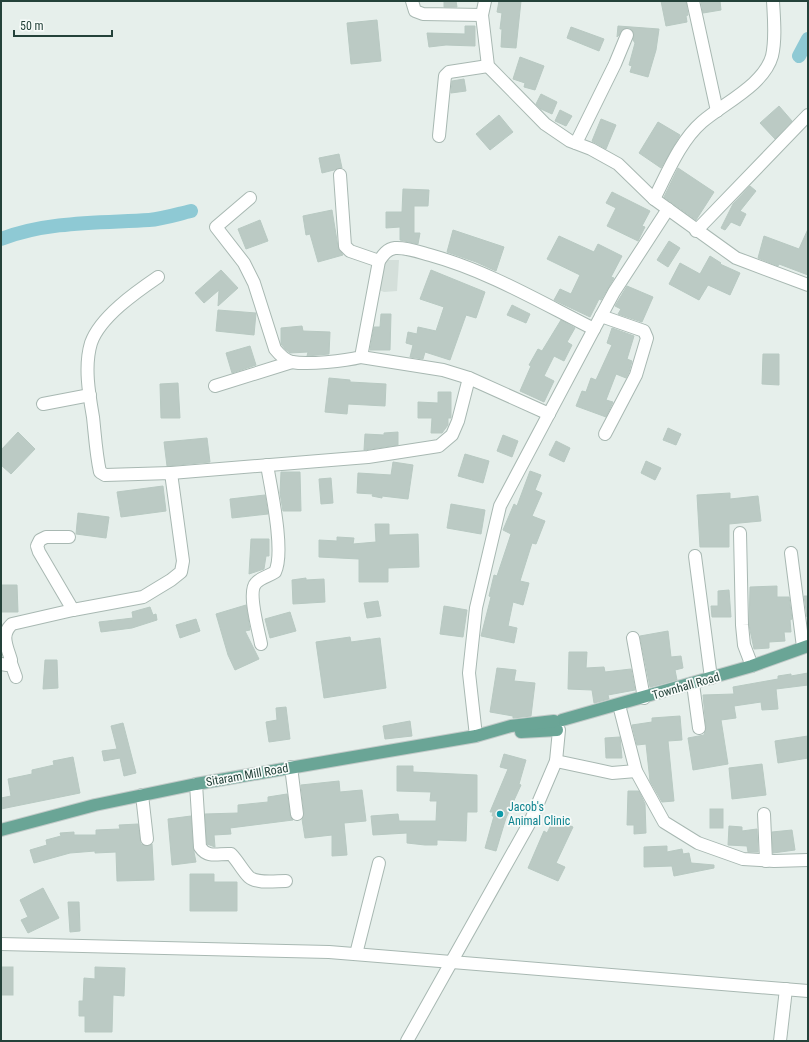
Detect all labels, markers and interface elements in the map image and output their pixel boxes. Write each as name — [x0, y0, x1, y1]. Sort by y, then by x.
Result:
scale bar — [14, 12, 112, 38]
text: 50 m — [20, 19, 44, 33]
street label: Townhall Road — [651, 670, 721, 702]
street label: Sitaram Mill Road — [205, 761, 289, 789]
place label: Jacob's Animal Clinic — [508, 800, 571, 828]
marker: Jacob's Animal Clinic — [495, 809, 505, 819]

